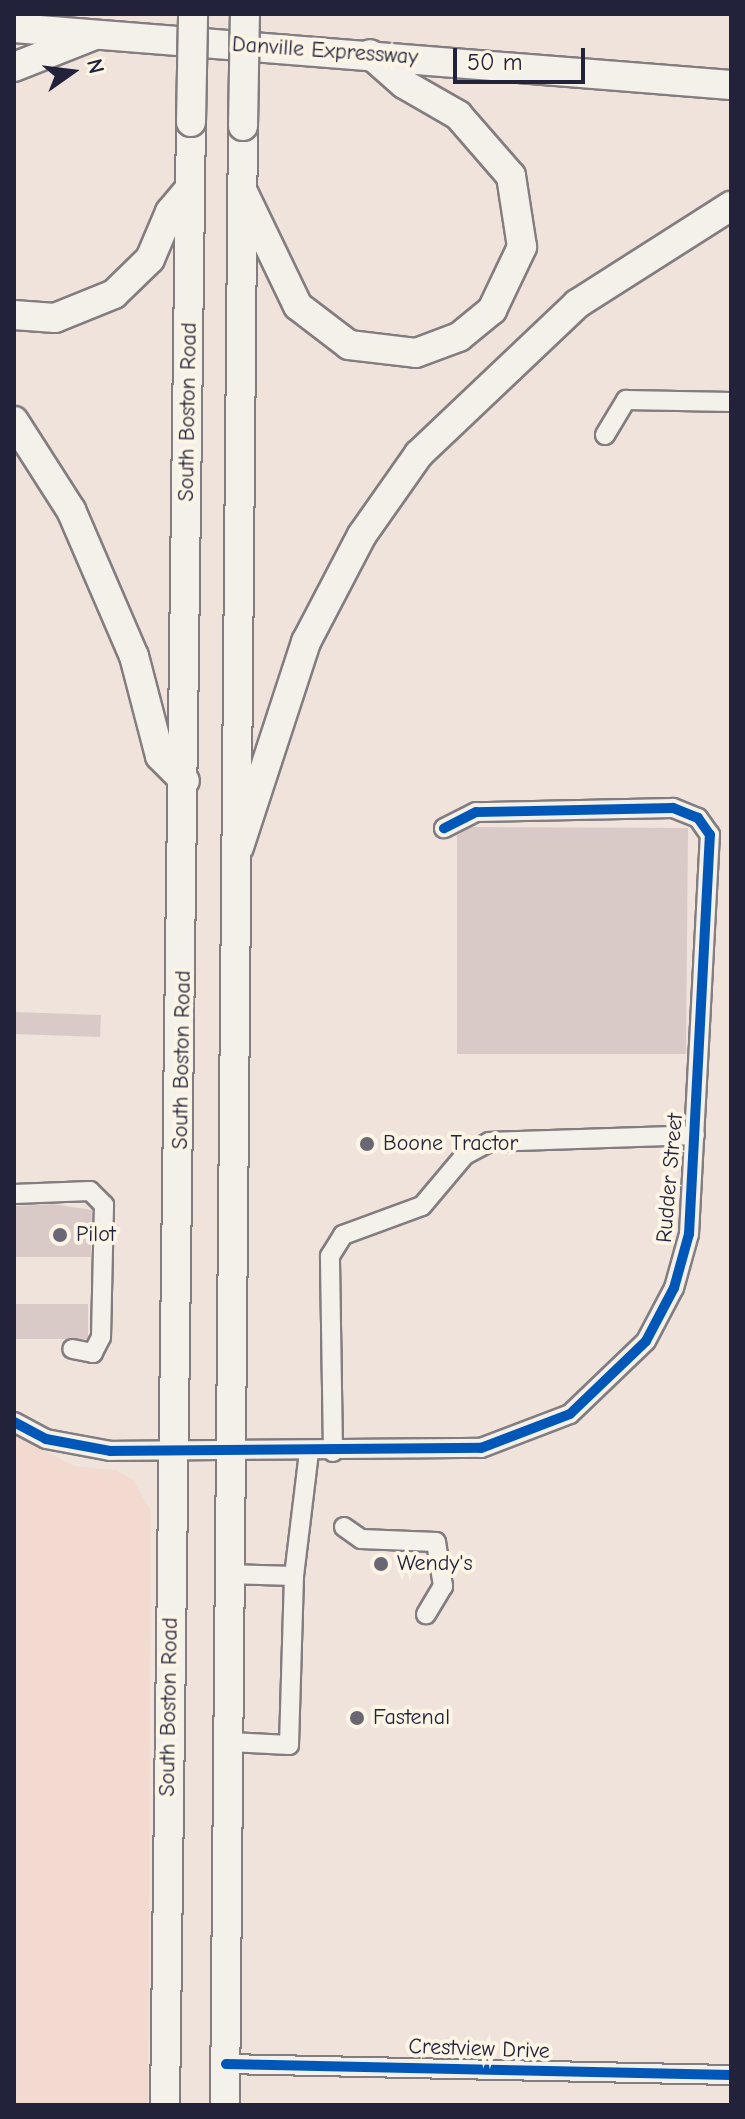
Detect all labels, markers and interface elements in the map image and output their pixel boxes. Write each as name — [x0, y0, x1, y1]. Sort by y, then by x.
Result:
street label: Danville Expressway — [231, 31, 419, 71]
north arrow — [32, 32, 112, 112]
scale bar — [457, 32, 589, 82]
text: 50 m — [467, 48, 523, 76]
text: N — [81, 56, 110, 76]
street label: South Boston Road — [173, 322, 203, 502]
street label: South Boston Road — [167, 970, 197, 1150]
street label: Rudder Street — [651, 1112, 689, 1244]
place label: Boone Tractor — [383, 1131, 518, 1157]
marker: Boone Tractor — [358, 1135, 376, 1153]
place label: Pilot — [76, 1222, 116, 1248]
marker: Pilot — [51, 1226, 69, 1244]
place label: Wendy's — [397, 1551, 473, 1577]
marker: Wendy's — [372, 1555, 390, 1573]
street label: South Boston Road — [154, 1617, 184, 1797]
place label: Fastenal — [373, 1705, 450, 1731]
marker: Fastenal — [348, 1709, 366, 1727]
street label: Crestview Drive — [408, 2033, 550, 2065]

